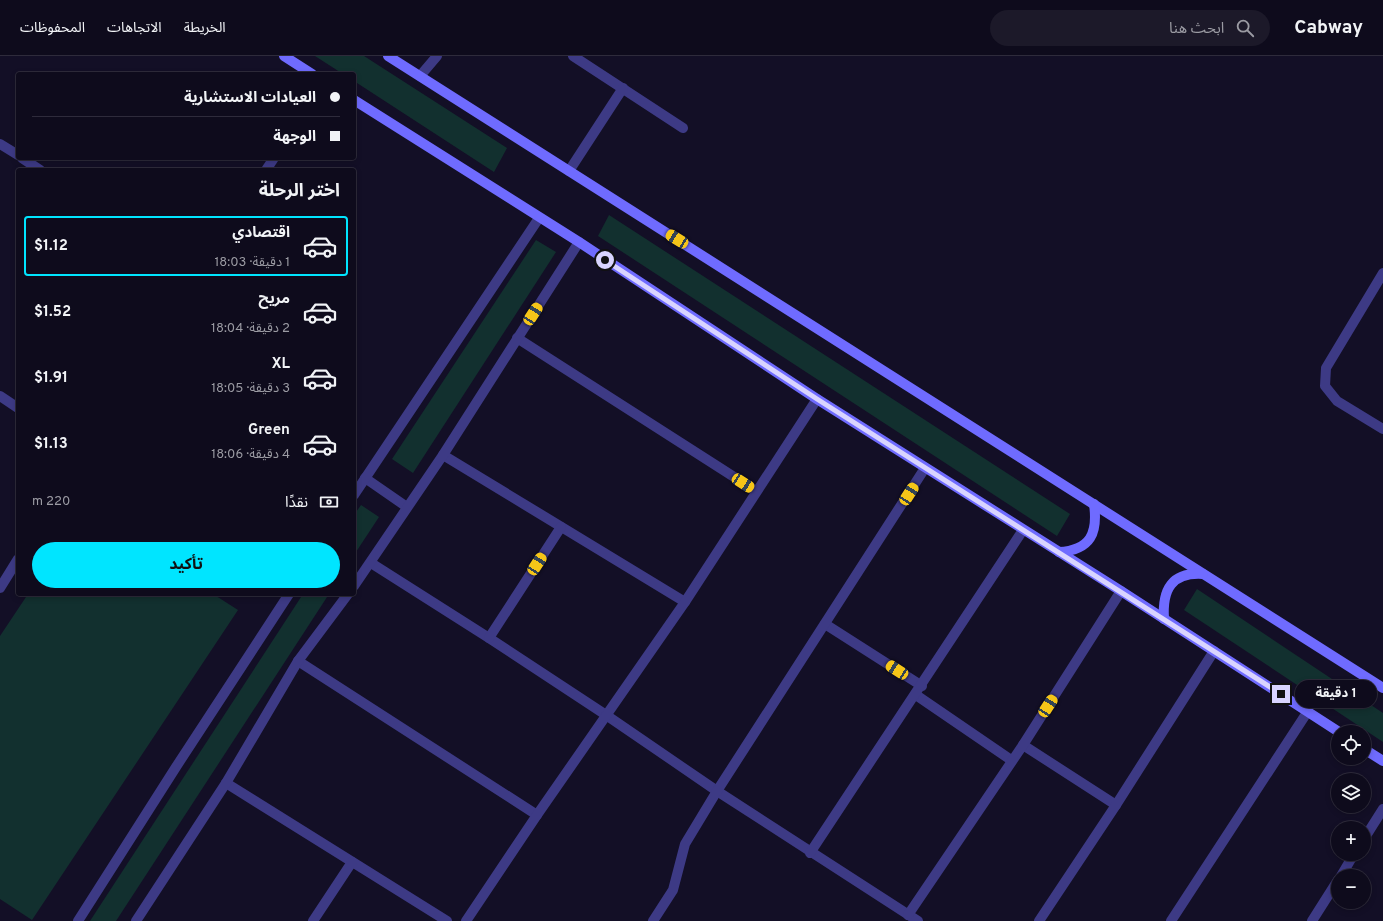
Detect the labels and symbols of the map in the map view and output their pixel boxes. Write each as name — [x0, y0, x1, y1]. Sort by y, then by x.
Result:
car — [664, 228, 690, 250]
route start — [596, 251, 614, 269]
car — [521, 301, 545, 327]
car — [730, 471, 756, 495]
car — [897, 481, 921, 507]
car — [525, 551, 549, 577]
car — [884, 658, 910, 682]
callout: 1 دقيقة — [1295, 680, 1377, 708]
route end — [1272, 685, 1290, 703]
car — [1036, 693, 1060, 719]

